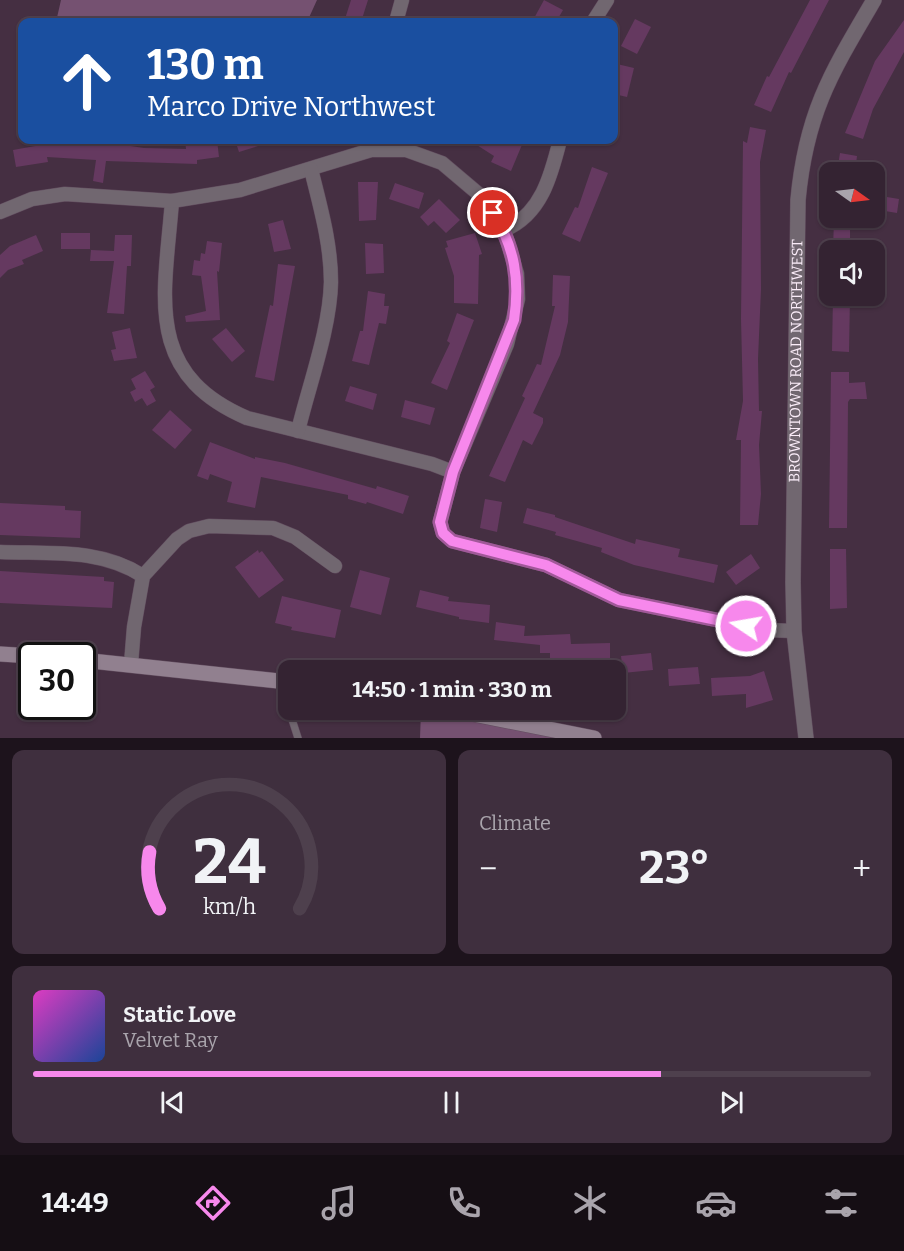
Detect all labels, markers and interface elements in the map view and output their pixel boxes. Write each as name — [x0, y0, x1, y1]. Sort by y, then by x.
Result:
text: 130 m — [147, 40, 264, 90]
icon: ahead — [48, 42, 126, 120]
text: Marco Drive Northwest — [147, 91, 435, 123]
north arrow — [819, 162, 885, 228]
map controls — [819, 162, 885, 306]
pin — [467, 187, 518, 238]
icon: arrive — [476, 196, 509, 229]
street label: BROWNTOWN ROAD NORTHWEST — [785, 239, 806, 482]
button: sound — [819, 240, 885, 306]
position arrow — [714, 594, 778, 658]
speed limit sign: 30 — [18, 642, 96, 720]
text: 14:50 · 1 min · 330 m — [352, 676, 552, 703]
text: Climate — [479, 811, 551, 835]
text: 24 — [192, 825, 266, 900]
text: 23° — [639, 841, 710, 895]
text: − — [479, 849, 497, 889]
text: + — [852, 849, 871, 889]
text: km/h — [202, 894, 256, 920]
text: Static Love — [123, 1001, 236, 1028]
text: Velvet Ray — [123, 1028, 218, 1052]
icon: previous — [156, 1086, 189, 1119]
icon: pause — [435, 1086, 468, 1119]
icon: next — [715, 1086, 748, 1119]
icon: directions — [192, 1182, 234, 1224]
icon: music — [318, 1182, 360, 1224]
icon: phone — [443, 1182, 485, 1224]
icon: climate — [569, 1182, 611, 1224]
icon: car — [695, 1182, 737, 1224]
icon: filters — [820, 1182, 862, 1224]
text: 14:49 — [42, 1187, 109, 1219]

